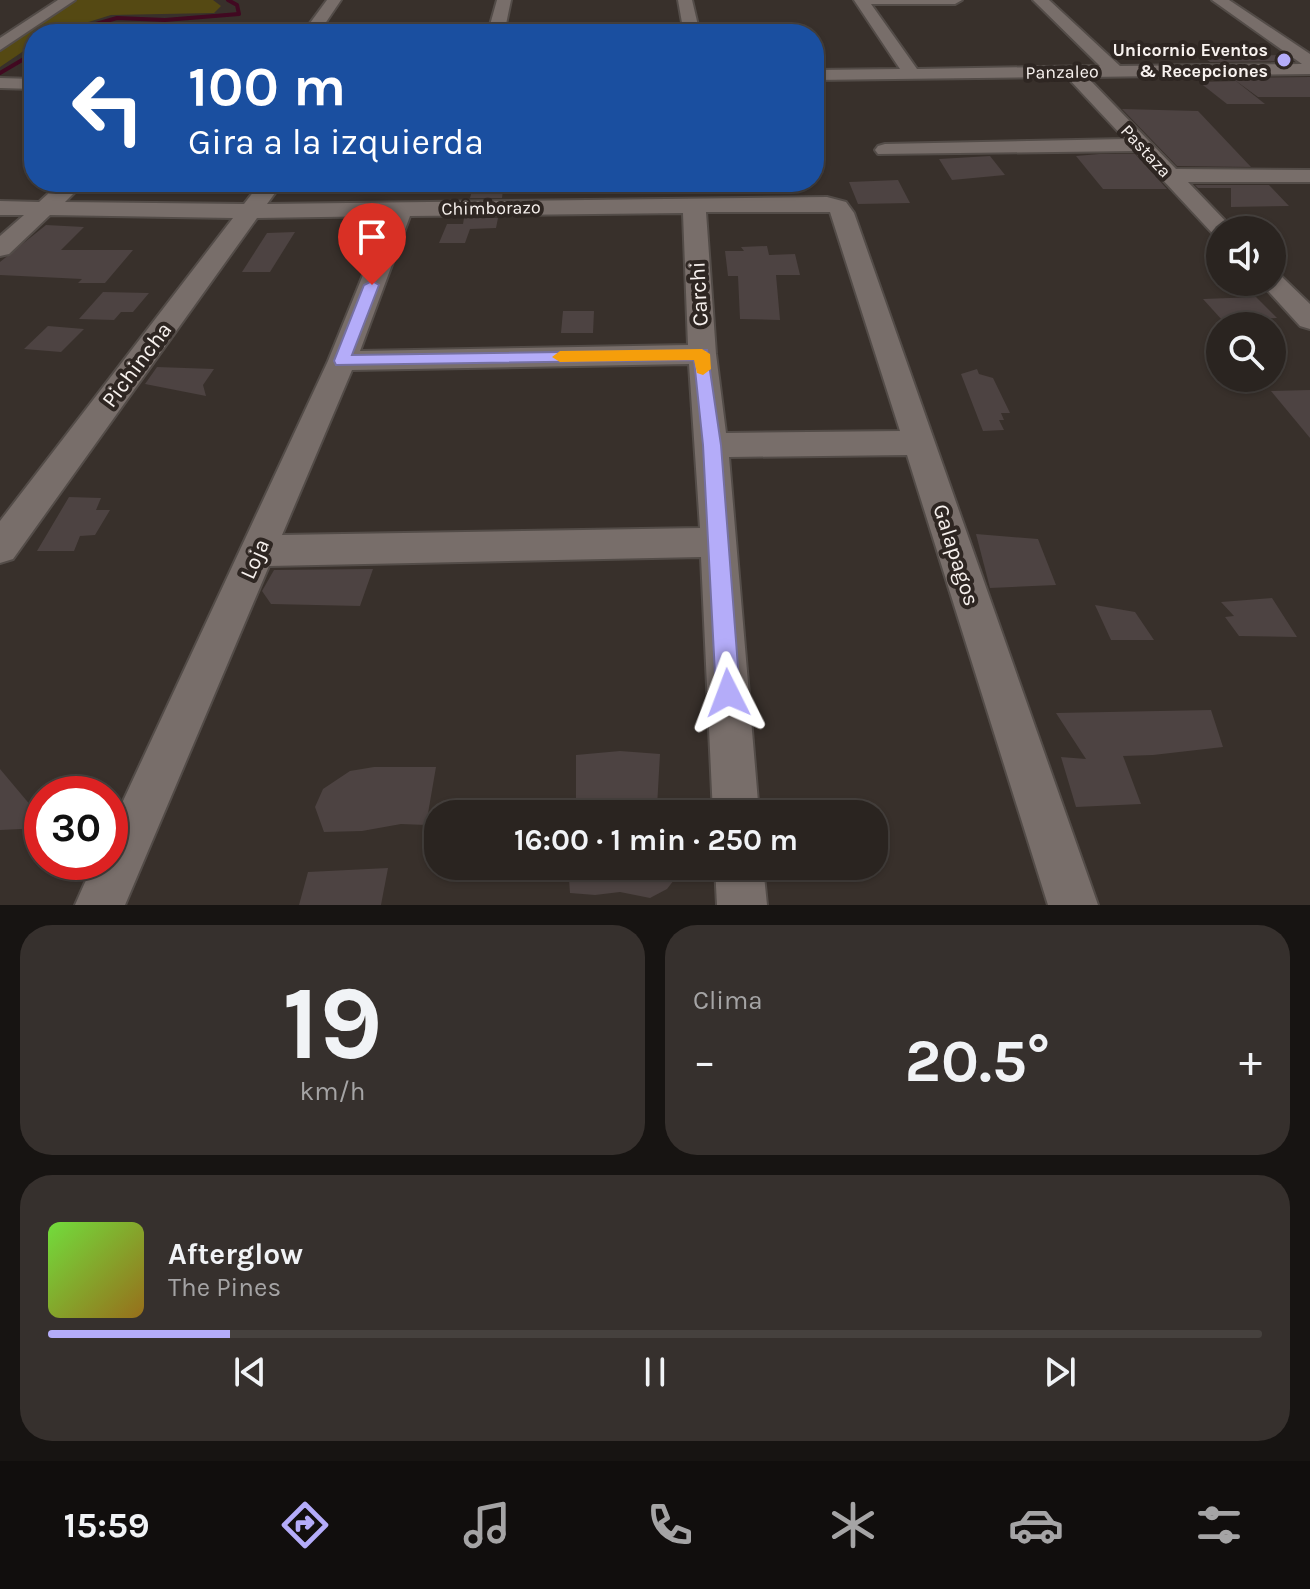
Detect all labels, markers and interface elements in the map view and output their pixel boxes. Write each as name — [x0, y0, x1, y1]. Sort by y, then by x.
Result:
place label: Unicornio Eventos & Recepciones — [1112, 39, 1268, 82]
marker: Unicornio Eventos & Recepciones — [1275, 51, 1293, 69]
text: 100 m — [188, 54, 346, 119]
icon: left — [56, 56, 160, 160]
street label: Panzaleo — [1025, 60, 1099, 84]
street label: Pastaza — [1116, 120, 1176, 182]
text: Gira a la izquierda — [188, 121, 484, 163]
street label: Chimborazo — [441, 196, 541, 220]
pin — [338, 203, 406, 285]
icon: arrive — [350, 215, 394, 259]
map controls — [1206, 216, 1286, 392]
button: sound — [1206, 216, 1286, 296]
street label: Carchi — [684, 261, 714, 327]
button: search — [1206, 312, 1286, 392]
street label: Pichincha — [97, 317, 177, 413]
street label: Galapagos — [927, 501, 985, 609]
street label: Loja — [235, 535, 275, 583]
position arrow — [686, 651, 770, 735]
speed limit sign: 30 — [24, 776, 128, 880]
text: 16:00 · 1 min · 250 m — [514, 822, 798, 858]
text: 19 — [282, 963, 383, 1084]
text: Clima — [693, 985, 763, 1016]
text: 20.5° — [905, 1026, 1050, 1096]
text: − — [693, 1036, 716, 1087]
text: + — [1239, 1036, 1262, 1087]
text: km/h — [300, 1076, 365, 1107]
text: Afterglow — [168, 1236, 303, 1272]
text: The Pines — [168, 1272, 281, 1303]
icon: previous — [228, 1350, 272, 1394]
icon: pause — [633, 1350, 677, 1394]
icon: next — [1038, 1350, 1082, 1394]
icon: directions — [277, 1497, 333, 1553]
icon: music — [459, 1497, 515, 1553]
icon: phone — [642, 1497, 698, 1553]
icon: climate — [825, 1497, 881, 1553]
icon: car — [1008, 1497, 1064, 1553]
icon: filters — [1191, 1497, 1247, 1553]
text: 15:59 — [63, 1504, 150, 1546]

